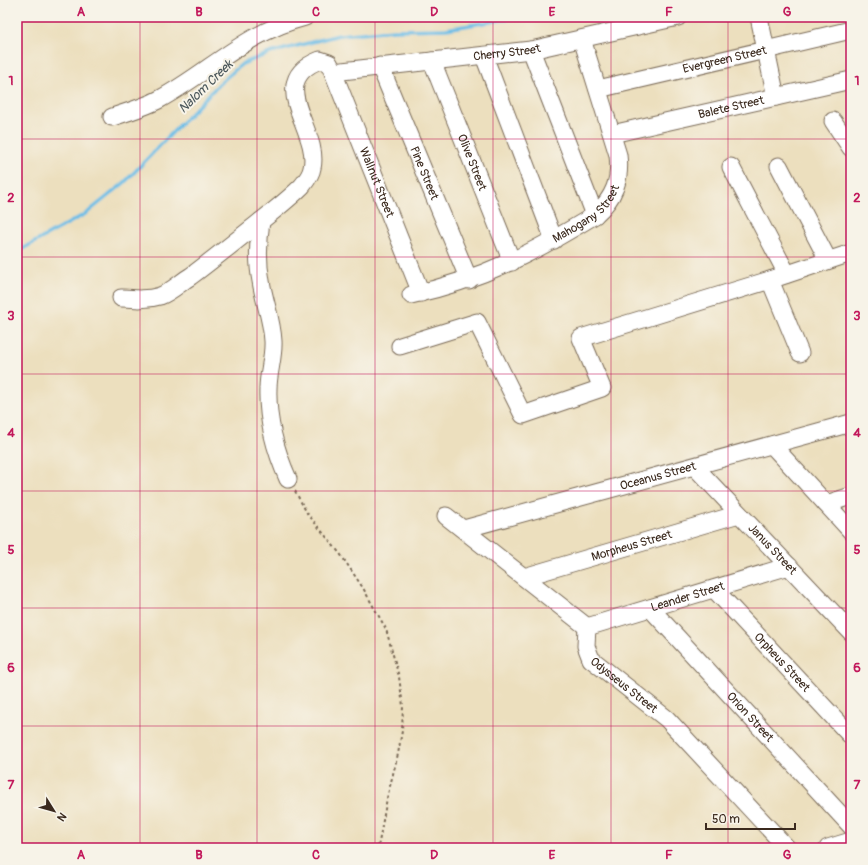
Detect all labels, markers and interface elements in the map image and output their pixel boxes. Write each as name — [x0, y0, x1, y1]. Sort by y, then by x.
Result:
text: A — [77, 4, 86, 20]
text: B — [195, 4, 203, 20]
text: C — [312, 4, 320, 20]
text: D — [430, 4, 438, 20]
text: E — [549, 4, 556, 20]
text: F — [665, 4, 673, 20]
text: G — [783, 4, 792, 20]
street label: Cherry Street — [472, 41, 542, 64]
street label: Evergreen Street — [681, 43, 768, 77]
water label: Nalom Creek — [175, 56, 237, 117]
text: 1 — [8, 73, 14, 89]
text: 1 — [854, 73, 860, 89]
street label: Balete Street — [697, 93, 766, 122]
street label: Olive Street — [454, 132, 490, 193]
street label: Pine Street — [406, 144, 442, 202]
street label: Wallnut Street — [356, 145, 397, 220]
street label: Mahogany Street — [550, 183, 623, 246]
text: 2 — [7, 190, 15, 206]
text: 2 — [853, 190, 861, 206]
text: 3 — [7, 308, 15, 324]
text: 3 — [853, 308, 861, 324]
text: 4 — [7, 425, 15, 441]
text: 4 — [853, 425, 861, 441]
street label: Oceanus Street — [618, 459, 698, 494]
street label: Janus Street — [745, 521, 800, 578]
street label: Morpheus Street — [590, 527, 674, 565]
text: 5 — [7, 542, 15, 558]
text: 5 — [853, 542, 861, 558]
street label: Leander Street — [649, 579, 726, 615]
street label: Orpheus Street — [750, 630, 813, 695]
street label: Odysseus Street — [587, 654, 661, 717]
text: 6 — [7, 660, 15, 676]
text: 6 — [853, 660, 861, 676]
street label: Orion Street — [723, 689, 777, 745]
text: 7 — [8, 777, 15, 793]
text: 7 — [854, 777, 861, 793]
north arrow — [34, 791, 74, 831]
scale bar — [706, 805, 795, 831]
text: N — [54, 810, 69, 824]
text: 50 m — [712, 812, 740, 827]
text: A — [77, 847, 86, 863]
text: B — [195, 847, 203, 863]
text: C — [312, 847, 320, 863]
text: D — [430, 847, 438, 863]
text: E — [549, 847, 556, 863]
text: F — [665, 847, 673, 863]
text: G — [783, 847, 792, 863]

